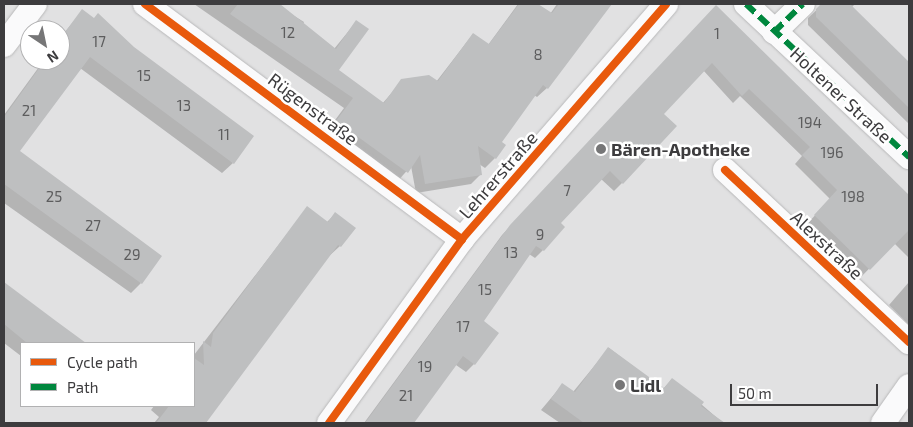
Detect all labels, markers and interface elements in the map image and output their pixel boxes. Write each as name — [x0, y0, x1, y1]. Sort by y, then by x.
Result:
north arrow — [20, 20, 70, 70]
house number: 12 — [281, 24, 295, 42]
house number: 1 — [714, 25, 720, 43]
house number: 17 — [92, 33, 106, 51]
street label: Holtener Straße — [786, 42, 896, 148]
house number: 8 — [533, 46, 543, 64]
text: N — [44, 47, 62, 67]
house number: 15 — [137, 67, 151, 85]
street label: Rügenstraße — [264, 68, 362, 150]
house number: 13 — [177, 97, 191, 115]
house number: 21 — [22, 102, 36, 120]
house number: 194 — [798, 114, 822, 132]
house number: 11 — [218, 126, 230, 144]
street label: Lehrerstraße — [454, 127, 542, 223]
place label: Bären-Apotheke — [611, 138, 750, 160]
marker: Bären-Apotheke — [595, 143, 607, 155]
house number: 196 — [820, 144, 844, 162]
house number: 7 — [563, 182, 571, 200]
house number: 25 — [46, 188, 62, 206]
house number: 198 — [841, 188, 865, 206]
street label: Alexstraße — [786, 206, 868, 284]
house number: 27 — [85, 217, 101, 235]
house number: 9 — [536, 226, 544, 244]
house number: 13 — [504, 244, 518, 262]
house number: 29 — [123, 246, 141, 264]
house number: 15 — [478, 281, 492, 299]
house number: 17 — [456, 318, 470, 336]
legend — [20, 342, 195, 407]
text: Cycle path — [67, 353, 138, 371]
house number: 19 — [418, 358, 432, 376]
place label: Lidl — [630, 374, 661, 396]
scale bar — [733, 374, 880, 406]
text: Path — [67, 378, 98, 396]
marker: Lidl — [614, 379, 626, 391]
text: 50 m — [738, 384, 772, 402]
house number: 21 — [399, 387, 413, 405]

